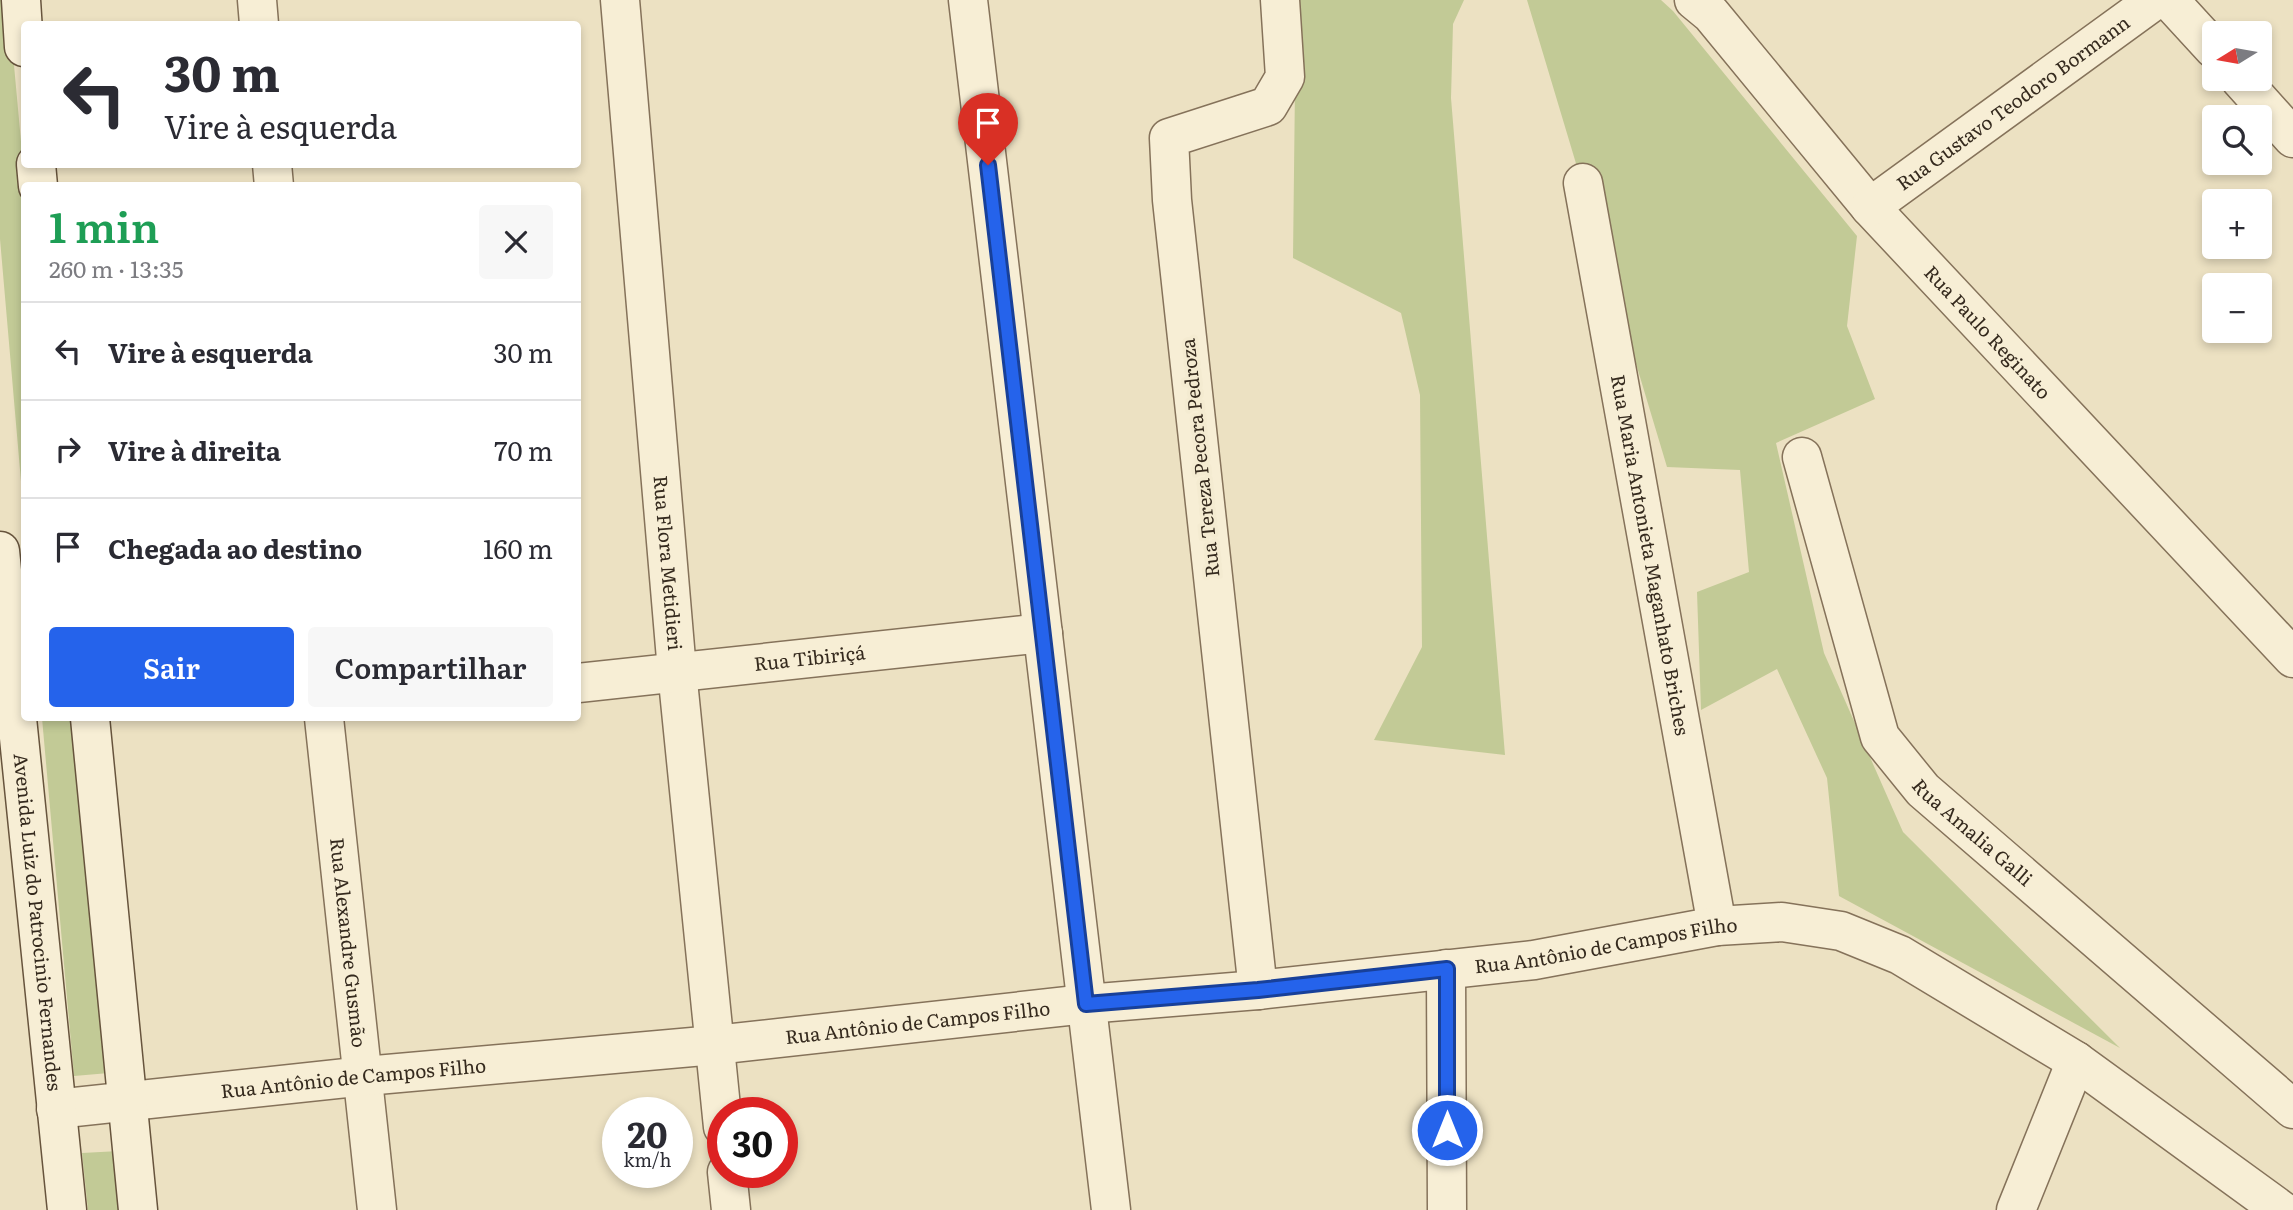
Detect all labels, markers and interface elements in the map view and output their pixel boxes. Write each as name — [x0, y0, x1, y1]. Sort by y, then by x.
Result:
street label: Rua Gustavo Teodoro Bormann — [1890, 8, 2135, 196]
north arrow — [2202, 21, 2272, 91]
map controls — [2202, 21, 2272, 343]
text: 30 m — [164, 34, 280, 107]
icon: left — [49, 49, 140, 140]
pin — [958, 93, 1018, 165]
text: Vire à esquerda — [164, 101, 397, 149]
icon: arrive — [969, 104, 1007, 142]
button: search — [2202, 105, 2272, 175]
button: + — [2202, 189, 2272, 259]
text: 1 min — [49, 194, 159, 256]
button: close — [479, 205, 553, 279]
text: 260 m · 13:35 — [49, 251, 183, 285]
street label: Rua Paulo Reginato — [1918, 259, 2058, 405]
button: − — [2202, 273, 2272, 343]
icon: left — [49, 332, 87, 370]
text: Vire à esquerda — [108, 332, 313, 371]
text: 30 m — [493, 332, 553, 371]
street label: Rua Tereza Pecora Pedroza — [1172, 337, 1225, 579]
street label: Rua Maria Antonieta Maganhato Briches — [1605, 372, 1697, 738]
icon: right — [49, 430, 87, 468]
text: Vire à direita — [108, 430, 281, 469]
text: 70 m — [494, 430, 553, 469]
street label: Rua Flora Metidieri — [647, 474, 690, 652]
icon: arrive — [49, 528, 87, 566]
text: Chegada ao destino — [108, 528, 362, 567]
text: 160 m — [483, 528, 553, 567]
button: Sair — [49, 627, 294, 707]
button: Compartilhar — [308, 627, 553, 707]
street label: Rua Tibiriçá — [752, 637, 867, 677]
street label: Avenida Luiz do Patrocinio Fernandes — [8, 752, 70, 1093]
street label: Rua Amalia Galli — [1906, 772, 2040, 892]
street label: Rua Alexandre Gusmão — [324, 836, 374, 1049]
street label: Rua Antônio de Campos Filho — [1473, 910, 1738, 979]
street label: Rua Antônio de Campos Filho — [784, 993, 1052, 1050]
street label: Rua Antônio de Campos Filho — [219, 1050, 487, 1104]
position arrow — [1410, 1093, 1484, 1167]
speed limit sign: 30 — [707, 1097, 798, 1188]
text: 20 — [627, 1107, 668, 1159]
text: km/h — [624, 1146, 671, 1173]

